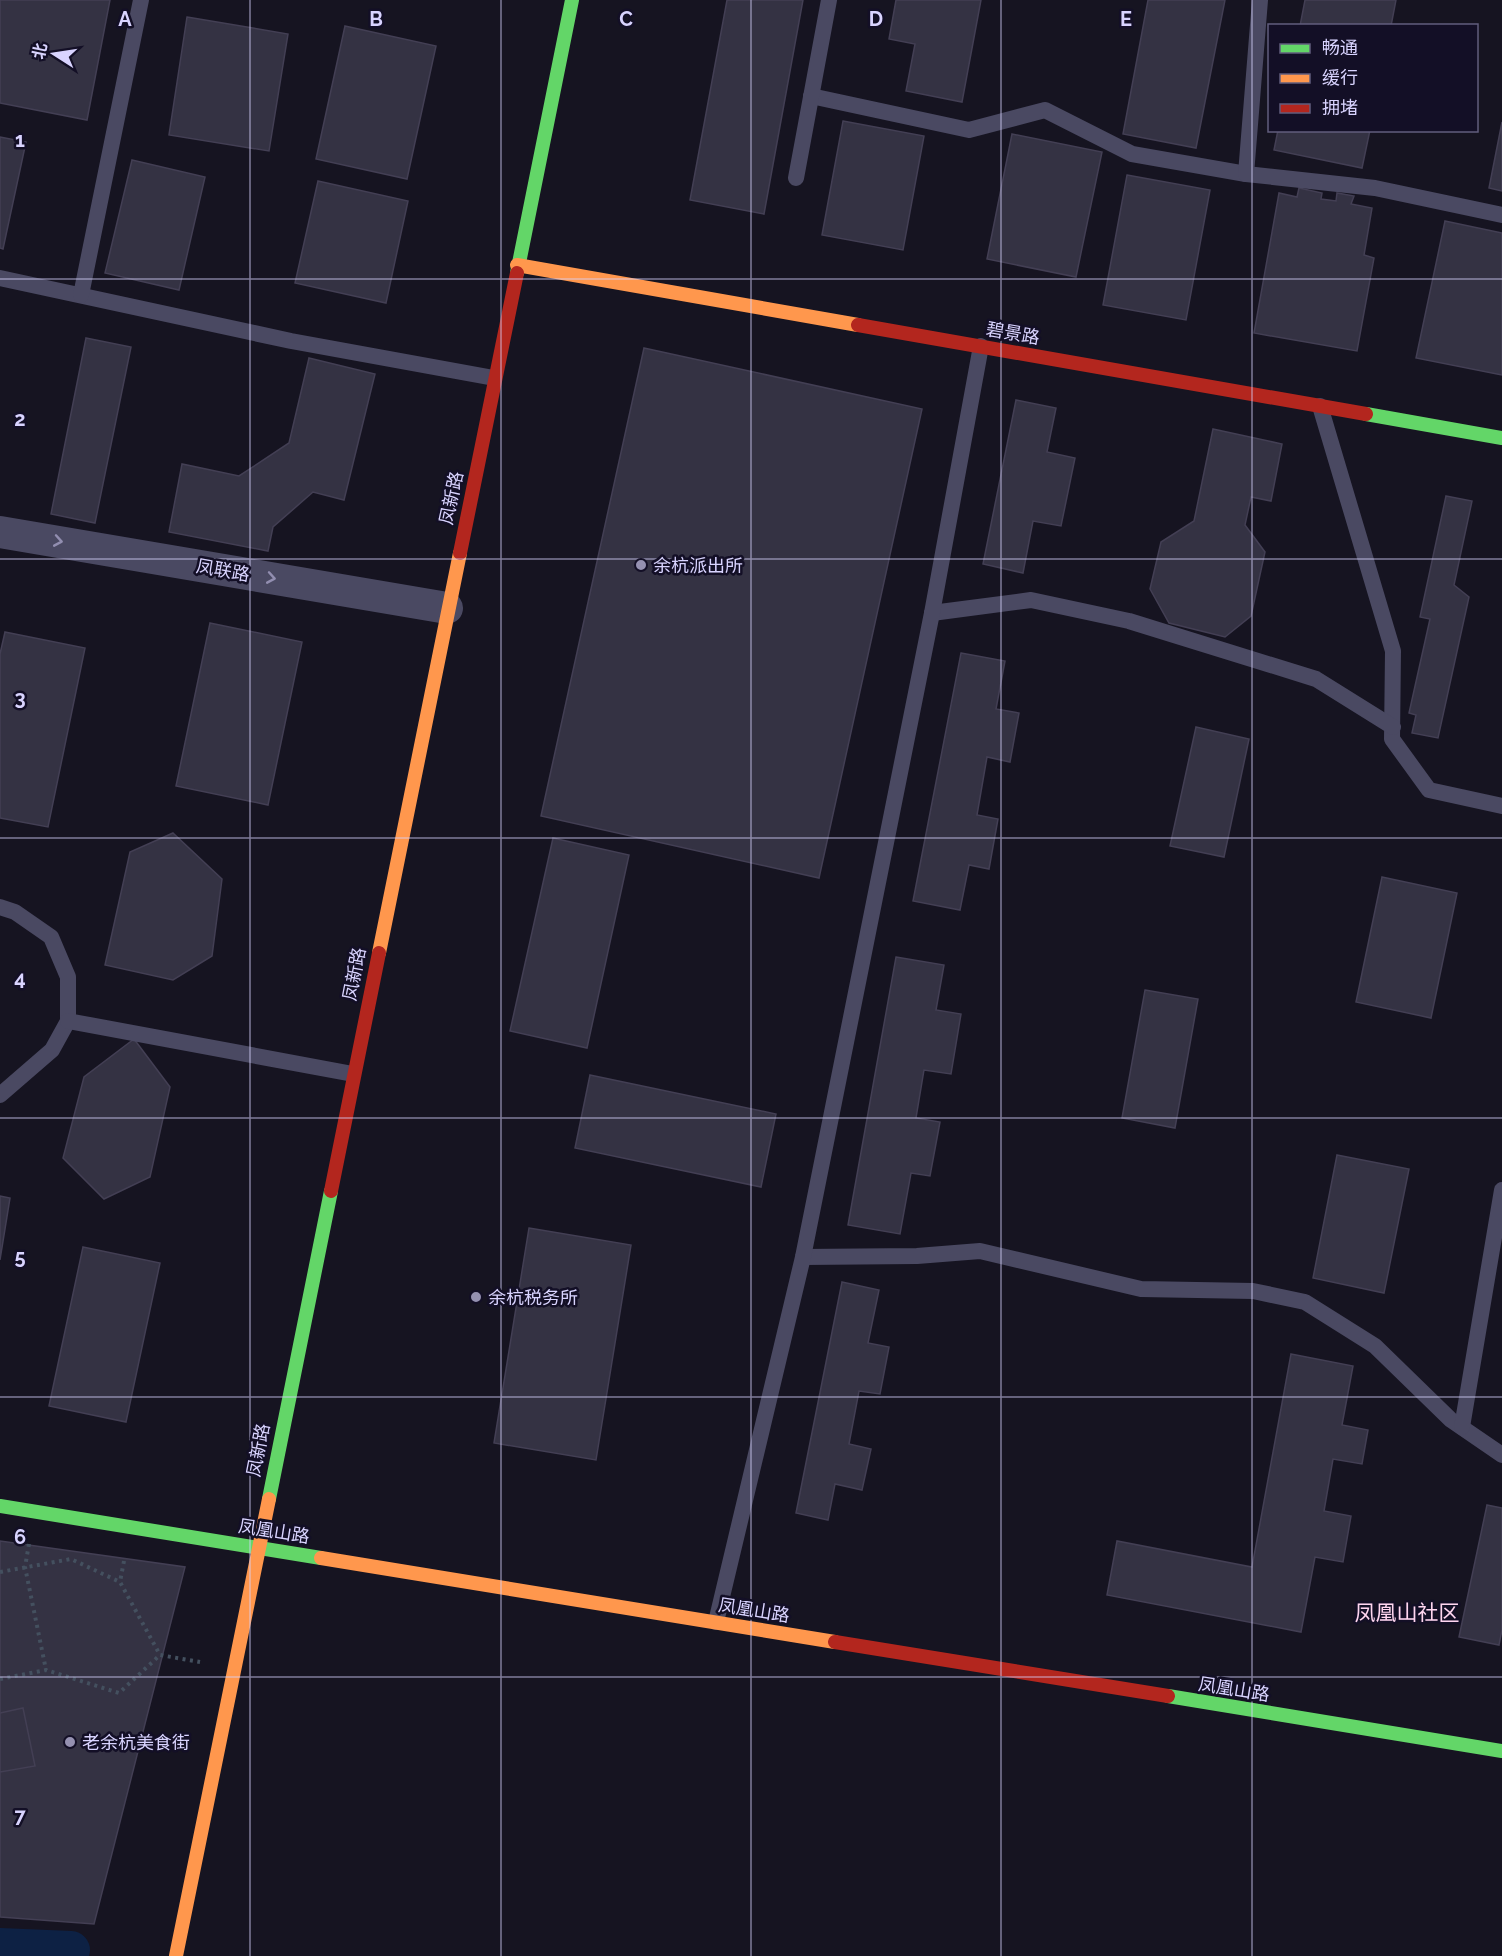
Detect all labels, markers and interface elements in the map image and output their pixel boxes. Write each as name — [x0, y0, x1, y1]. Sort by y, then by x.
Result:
text: A — [118, 7, 132, 31]
text: B — [369, 7, 383, 31]
text: C — [619, 7, 633, 31]
text: D — [869, 7, 883, 31]
text: E — [1120, 7, 1132, 31]
north arrow — [24, 24, 84, 84]
legend — [1268, 24, 1478, 132]
text: 畅通 — [1322, 37, 1358, 58]
text: 北 — [29, 41, 51, 61]
text: 缓行 — [1322, 67, 1358, 88]
text: 拥堵 — [1322, 97, 1358, 118]
text: 1 — [15, 128, 25, 152]
street label: 碧景路 — [985, 318, 1041, 348]
text: 2 — [14, 407, 26, 431]
street label: 凤新路 — [435, 469, 467, 527]
one-way arrow — [53, 535, 62, 547]
street label: 凤联路 — [195, 555, 251, 585]
place label: 余杭派出所 — [653, 555, 743, 576]
marker: 余杭派出所 — [634, 558, 648, 572]
one-way arrow — [265, 571, 275, 584]
text: 3 — [14, 686, 26, 710]
street label: 凤新路 — [339, 945, 369, 1003]
text: 4 — [14, 966, 26, 990]
text: 5 — [14, 1245, 26, 1269]
place label: 余杭税务所 — [488, 1287, 578, 1308]
marker: 余杭税务所 — [469, 1290, 483, 1304]
street label: 凤新路 — [243, 1421, 273, 1479]
street label: 凤凰山路 — [237, 1515, 311, 1547]
text: 6 — [14, 1525, 26, 1549]
street label: 凤凰山路 — [717, 1594, 791, 1626]
district label: 凤凰山社区 — [1355, 1600, 1460, 1625]
street label: 凤凰山路 — [1197, 1673, 1271, 1705]
place label: 老余杭美食街 — [82, 1732, 190, 1753]
marker: 老余杭美食街 — [63, 1735, 77, 1749]
text: 7 — [14, 1804, 26, 1828]

